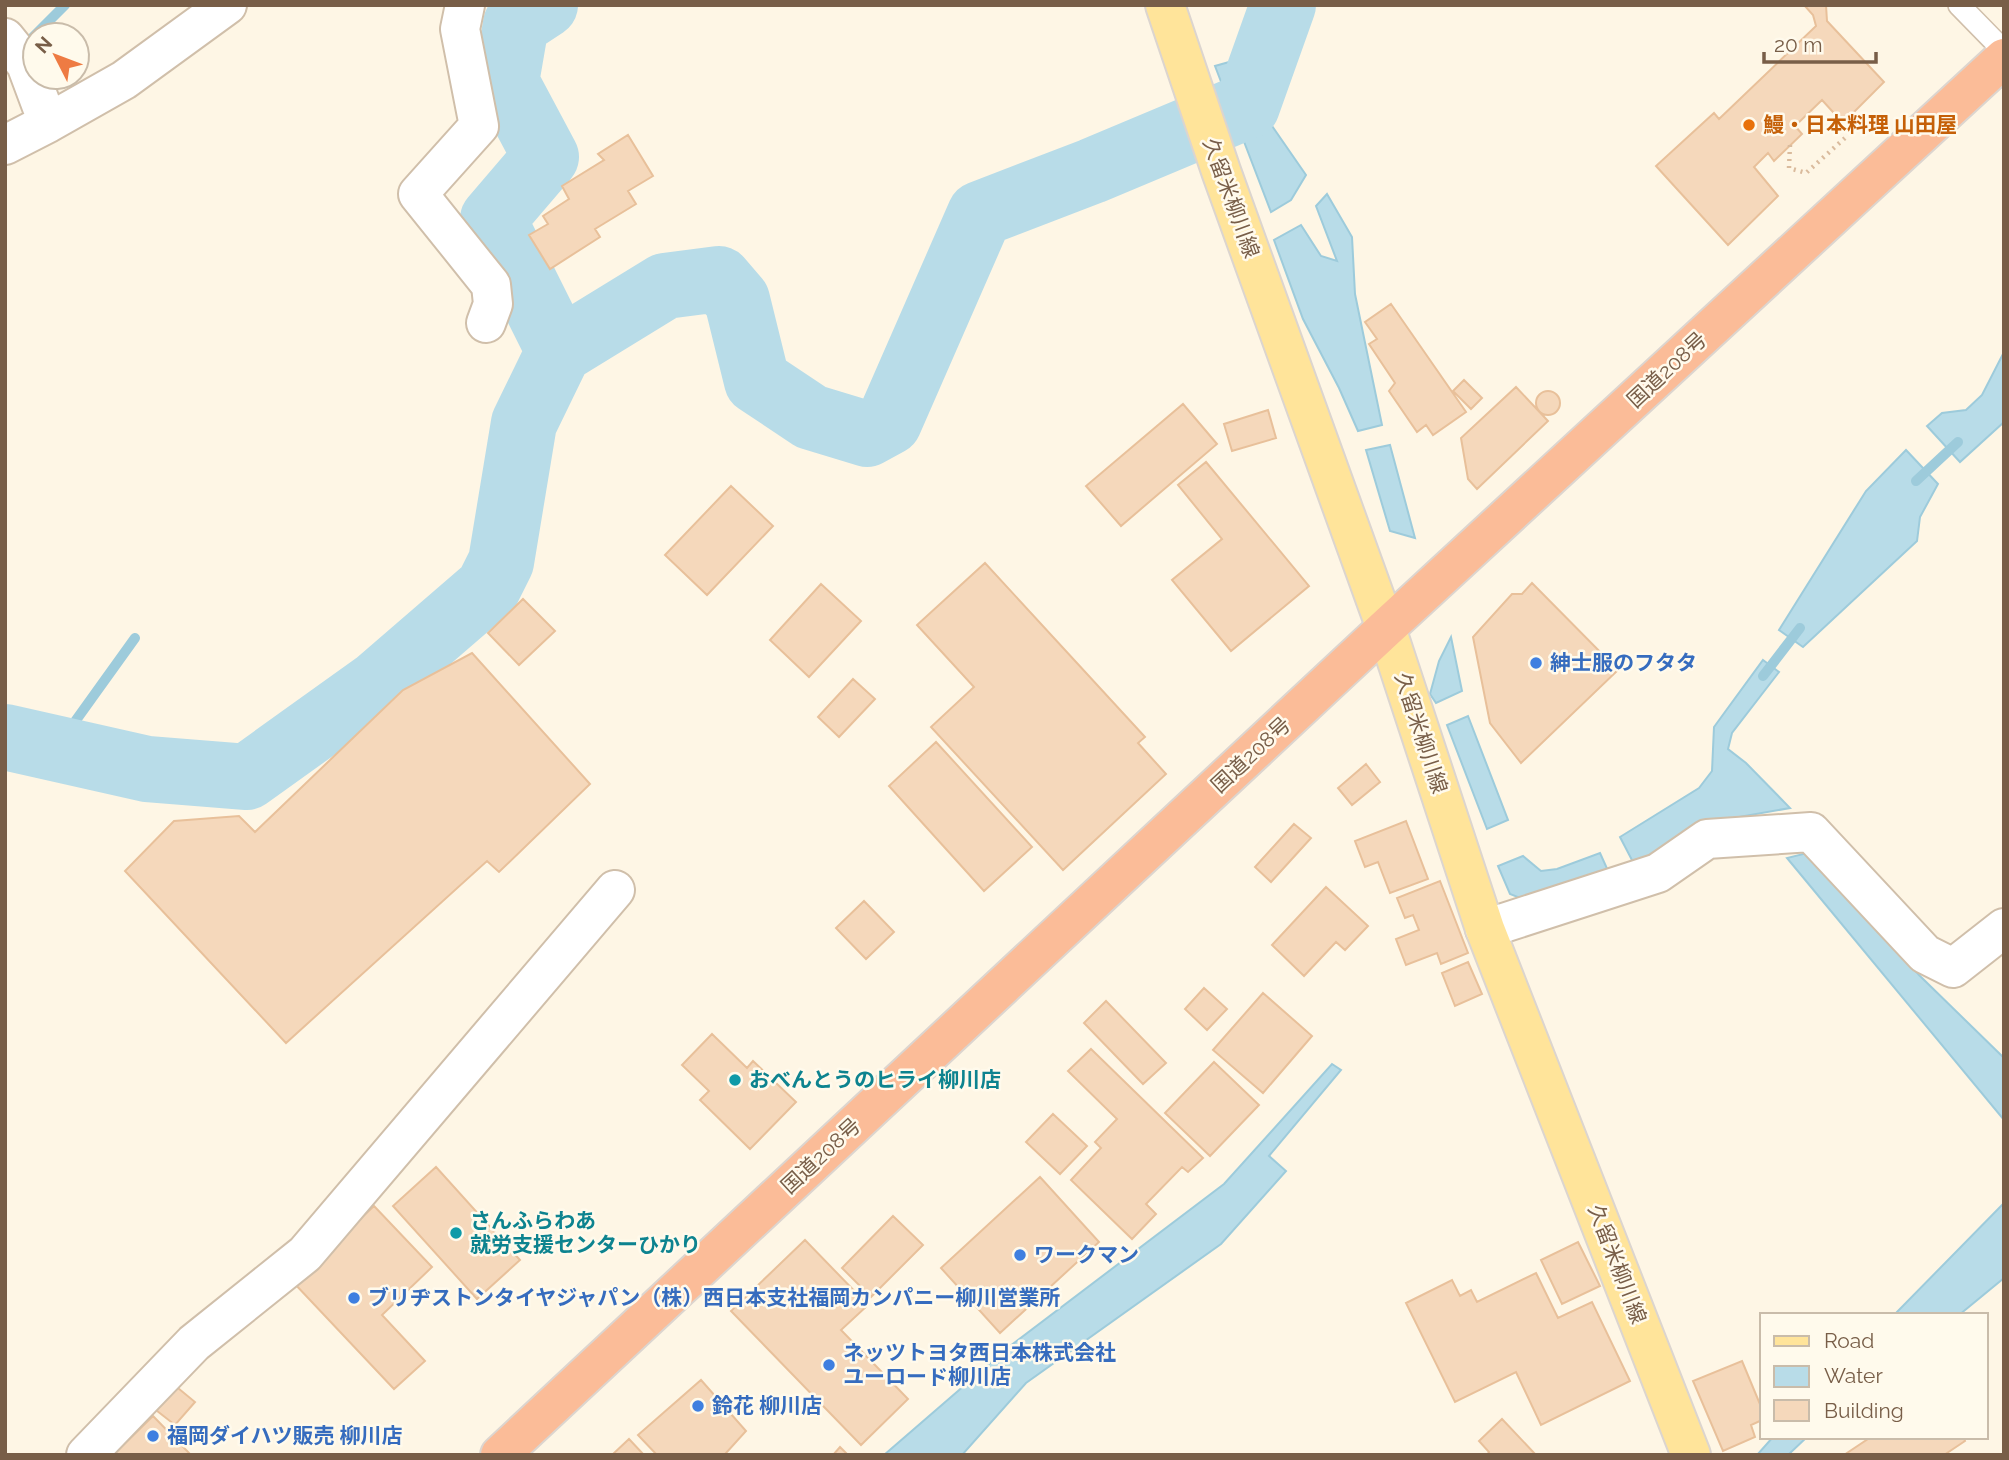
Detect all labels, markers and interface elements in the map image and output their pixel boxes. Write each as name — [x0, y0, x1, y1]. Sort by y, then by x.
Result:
north arrow — [21, 21, 91, 91]
scale bar — [1764, 21, 1876, 65]
text: N — [30, 32, 56, 57]
text: 20 m — [1774, 32, 1822, 57]
place label: 鰻・日本料理 山田屋 — [1763, 112, 1957, 137]
marker: 鰻・日本料理 山田屋 — [1741, 117, 1757, 133]
street label: 久留米柳川線 — [1198, 134, 1265, 261]
street label: 国道208号 — [1622, 327, 1711, 413]
place label: 紳士服のフタタ — [1550, 650, 1697, 675]
marker: 紳士服のフタタ — [1528, 655, 1544, 671]
street label: 久留米柳川線 — [1390, 669, 1453, 797]
street label: 国道208号 — [1206, 712, 1295, 798]
place label: おべんとうのヒライ柳川店 — [749, 1067, 1001, 1092]
marker: おべんとうのヒライ柳川店 — [727, 1072, 743, 1088]
street label: 国道208号 — [776, 1113, 865, 1199]
street label: 久留米柳川線 — [1583, 1201, 1652, 1327]
place label: さんふらわあ 就労支援センターひかり — [470, 1208, 701, 1257]
marker: さんふらわあ 就労支援センターひかり — [448, 1225, 464, 1241]
place label: ワークマン — [1034, 1242, 1139, 1267]
marker: ワークマン — [1012, 1247, 1028, 1263]
place label: ブリヂストンタイヤジャパン（株）西日本支社福岡カンパニー柳川営業所 — [368, 1285, 1060, 1310]
marker: ブリヂストンタイヤジャパン（株）西日本支社福岡カンパニー柳川営業所 — [346, 1290, 362, 1306]
legend — [1760, 1313, 1988, 1439]
text: Road — [1824, 1328, 1874, 1353]
place label: ネッツトヨタ西日本株式会社 ユーロード柳川店 — [843, 1340, 1116, 1389]
marker: ネッツトヨタ西日本株式会社 ユーロード柳川店 — [821, 1357, 837, 1373]
text: Water — [1824, 1363, 1883, 1388]
place label: 鈴花 柳川店 — [712, 1393, 822, 1418]
marker: 鈴花 柳川店 — [690, 1398, 706, 1414]
text: Building — [1824, 1398, 1904, 1423]
place label: 福岡ダイハツ販売 柳川店 — [167, 1423, 403, 1448]
marker: 福岡ダイハツ販売 柳川店 — [145, 1428, 161, 1444]

